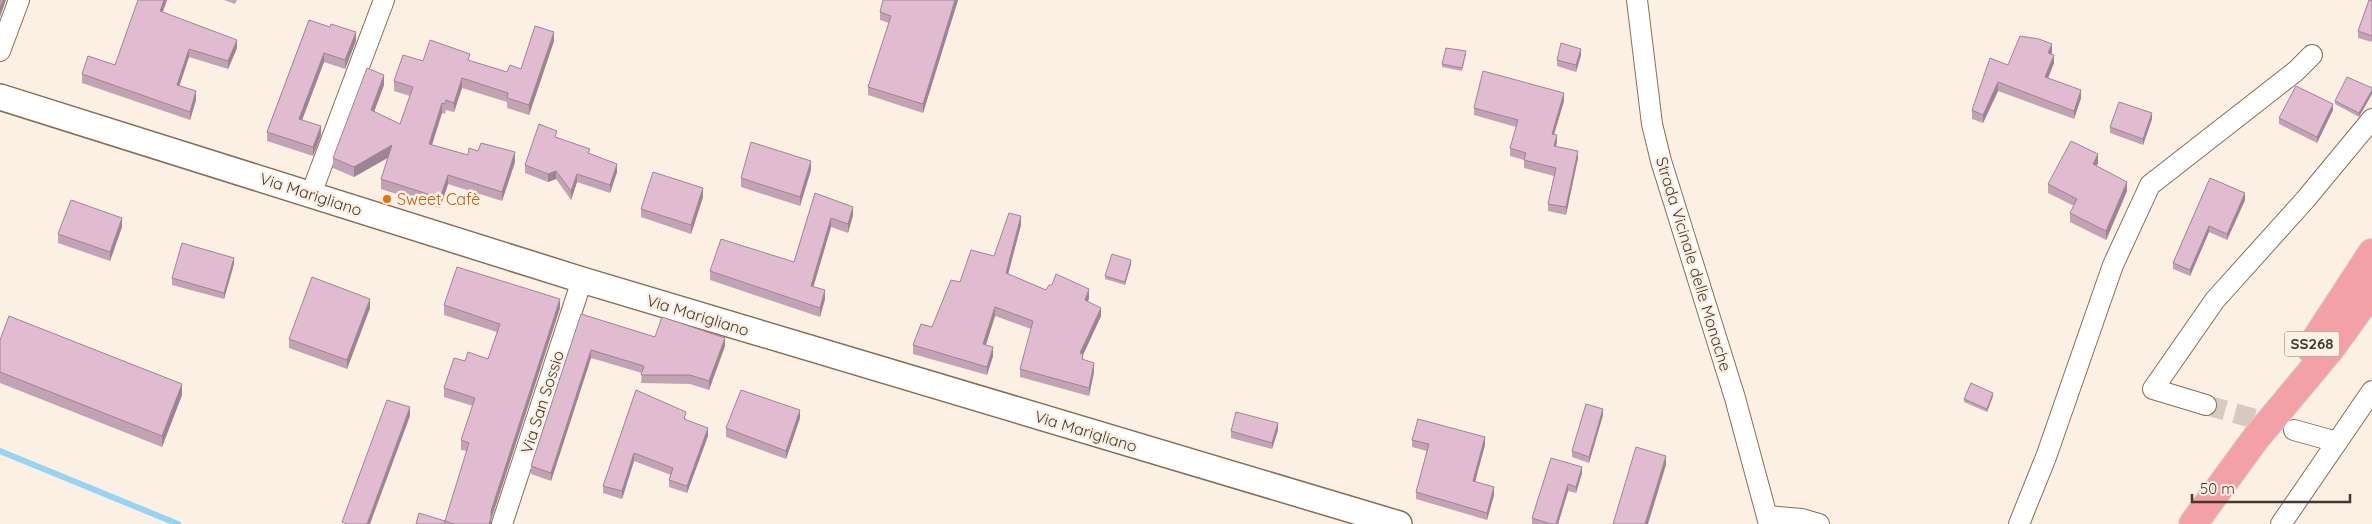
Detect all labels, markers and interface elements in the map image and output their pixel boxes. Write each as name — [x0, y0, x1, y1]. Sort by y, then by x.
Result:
street label: Strada Vicinale delle Monache — [1652, 154, 1736, 374]
street label: Via Marigliano — [257, 168, 365, 220]
place label: Sweet Cafè — [397, 189, 480, 209]
marker: Sweet Cafè — [381, 193, 393, 205]
street label: Via Marigliano — [644, 290, 752, 340]
road number: SS268 — [2284, 332, 2340, 356]
street label: Via San Sossio — [516, 348, 568, 456]
street label: Via Marigliano — [1032, 406, 1140, 456]
scale bar — [2192, 472, 2350, 504]
text: 50 m — [2200, 479, 2235, 498]

